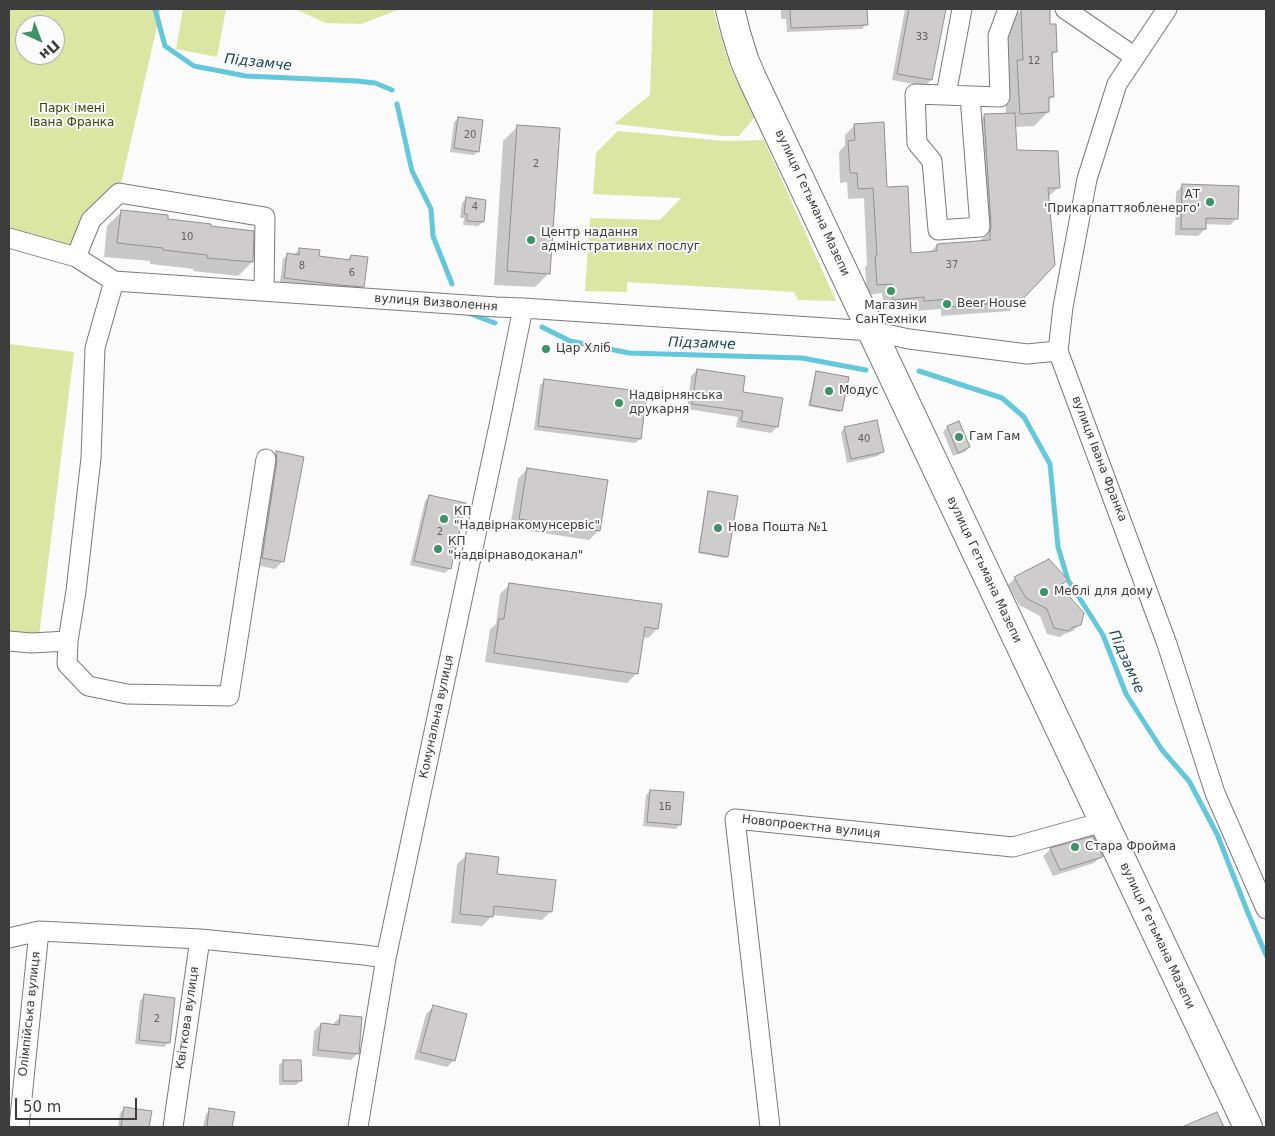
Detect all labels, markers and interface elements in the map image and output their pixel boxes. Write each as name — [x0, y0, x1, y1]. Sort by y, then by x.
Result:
north arrow — [15, 15, 65, 65]
house number: 33 — [916, 31, 928, 43]
text: Пн — [36, 37, 63, 63]
water label: Підзамче — [224, 51, 292, 75]
house number: 12 — [1028, 55, 1040, 67]
park label: Парк імені Івана Франка — [30, 102, 114, 130]
street label: вулиця Гетьмана Мазепи — [772, 127, 852, 279]
house number: 20 — [464, 129, 476, 141]
house number: 2 — [533, 158, 539, 170]
place label: АТ 'Прикарпаттяобленерго' — [1044, 188, 1200, 216]
marker: АТ 'Прикарпаттяобленерго' — [1204, 196, 1216, 208]
house number: 4 — [472, 201, 478, 213]
place label: Центр надання адміністративних послуг — [541, 226, 700, 254]
house number: 10 — [181, 231, 193, 243]
marker: Центр надання адміністративних послуг — [525, 234, 537, 246]
house number: 37 — [946, 259, 958, 271]
house number: 8 — [299, 260, 305, 272]
house number: 6 — [349, 267, 355, 279]
marker: Магазин СанТехніки — [885, 285, 897, 297]
street label: вулиця Визволення — [374, 292, 498, 314]
place label: Beer House — [957, 297, 1026, 311]
marker: Beer House — [941, 298, 953, 310]
place label: Магазин СанТехніки — [855, 299, 927, 327]
water label: Підзамче — [668, 334, 736, 354]
place label: Цар Хліб — [556, 342, 611, 356]
marker: Цар Хліб — [540, 343, 552, 355]
place label: Модус — [839, 384, 879, 398]
marker: Модус — [823, 385, 835, 397]
place label: Надвірнянська друкарня — [629, 389, 723, 417]
street label: вулиця Івана Франка — [1068, 394, 1130, 524]
marker: Надвірнянська друкарня — [613, 397, 625, 409]
place label: Гам Гам — [969, 430, 1020, 444]
marker: Гам Гам — [953, 431, 965, 443]
house number: 40 — [858, 433, 870, 445]
street label: вулиця Гетьмана Мазепи — [944, 494, 1024, 646]
place label: КП "Надвірнакомунсервіс" — [454, 505, 600, 533]
marker: КП "Надвірнакомунсервіс" — [438, 513, 450, 525]
place label: Нова Пошта №1 — [728, 521, 828, 535]
marker: Нова Пошта №1 — [712, 522, 724, 534]
house number: 2 — [437, 526, 443, 538]
place label: КП "надвірнаводоканал" — [448, 535, 583, 563]
marker: КП "надвірнаводоканал" — [432, 543, 444, 555]
place label: Меблі для дому — [1054, 585, 1153, 599]
marker: Меблі для дому — [1038, 586, 1050, 598]
water label: Підзамче — [1105, 628, 1147, 696]
street label: Комунальна вулиця — [417, 654, 457, 780]
house number: 1Б — [658, 801, 672, 813]
street label: Новопроектна вулиця — [741, 813, 881, 841]
place label: Стара Фройма — [1085, 840, 1176, 854]
marker: Стара Фройма — [1069, 841, 1081, 853]
street label: вулиця Гетьмана Мазепи — [1117, 860, 1197, 1012]
street label: Олімпійська вулиця — [16, 951, 44, 1077]
street label: Квіткова вулиця — [174, 966, 202, 1070]
house number: 2 — [154, 1013, 160, 1025]
scale bar — [18, 1088, 140, 1120]
text: 50 m — [23, 1098, 61, 1116]

